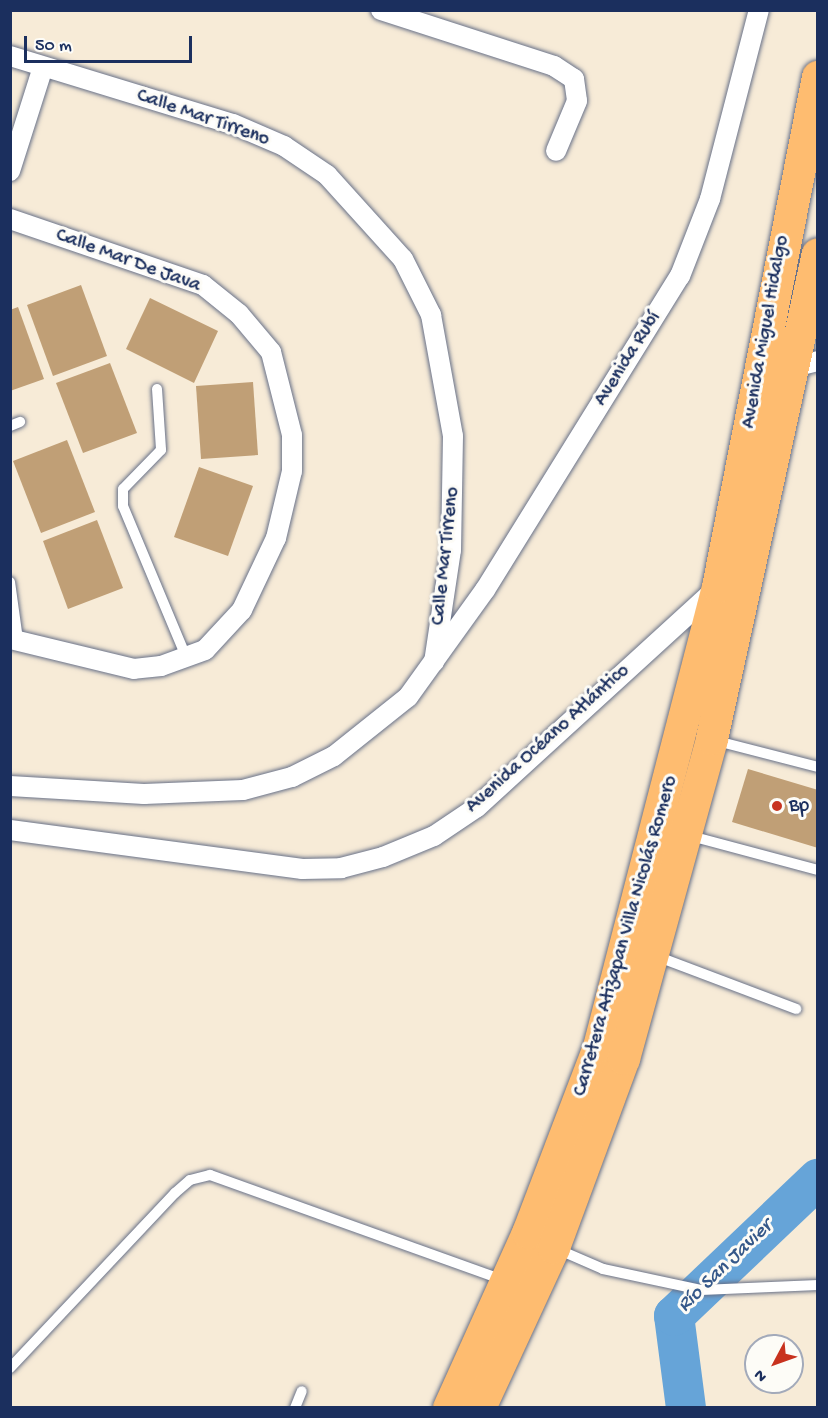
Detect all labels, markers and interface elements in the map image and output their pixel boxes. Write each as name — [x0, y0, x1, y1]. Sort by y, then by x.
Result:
scale bar — [27, 24, 195, 62]
text: 50 m — [35, 36, 72, 57]
street label: Calle Mar Tirreno — [133, 84, 273, 152]
street label: Calle Mar De Java — [52, 224, 204, 298]
street label: Avenida Miguel Hidalgo — [737, 234, 795, 430]
street label: Avenida Rubí — [589, 307, 667, 411]
street label: Calle Mar Tirreno — [427, 486, 465, 626]
street label: Avenida Océano Atlántico — [461, 659, 635, 819]
street label: Carretera Atizapan Villa Nicolás Romero — [569, 773, 683, 1099]
place label: Bp — [789, 794, 809, 818]
marker: Bp — [770, 799, 784, 813]
water label: Río San Javier — [673, 1215, 779, 1319]
north arrow — [744, 1334, 804, 1394]
text: N — [751, 1365, 772, 1385]

